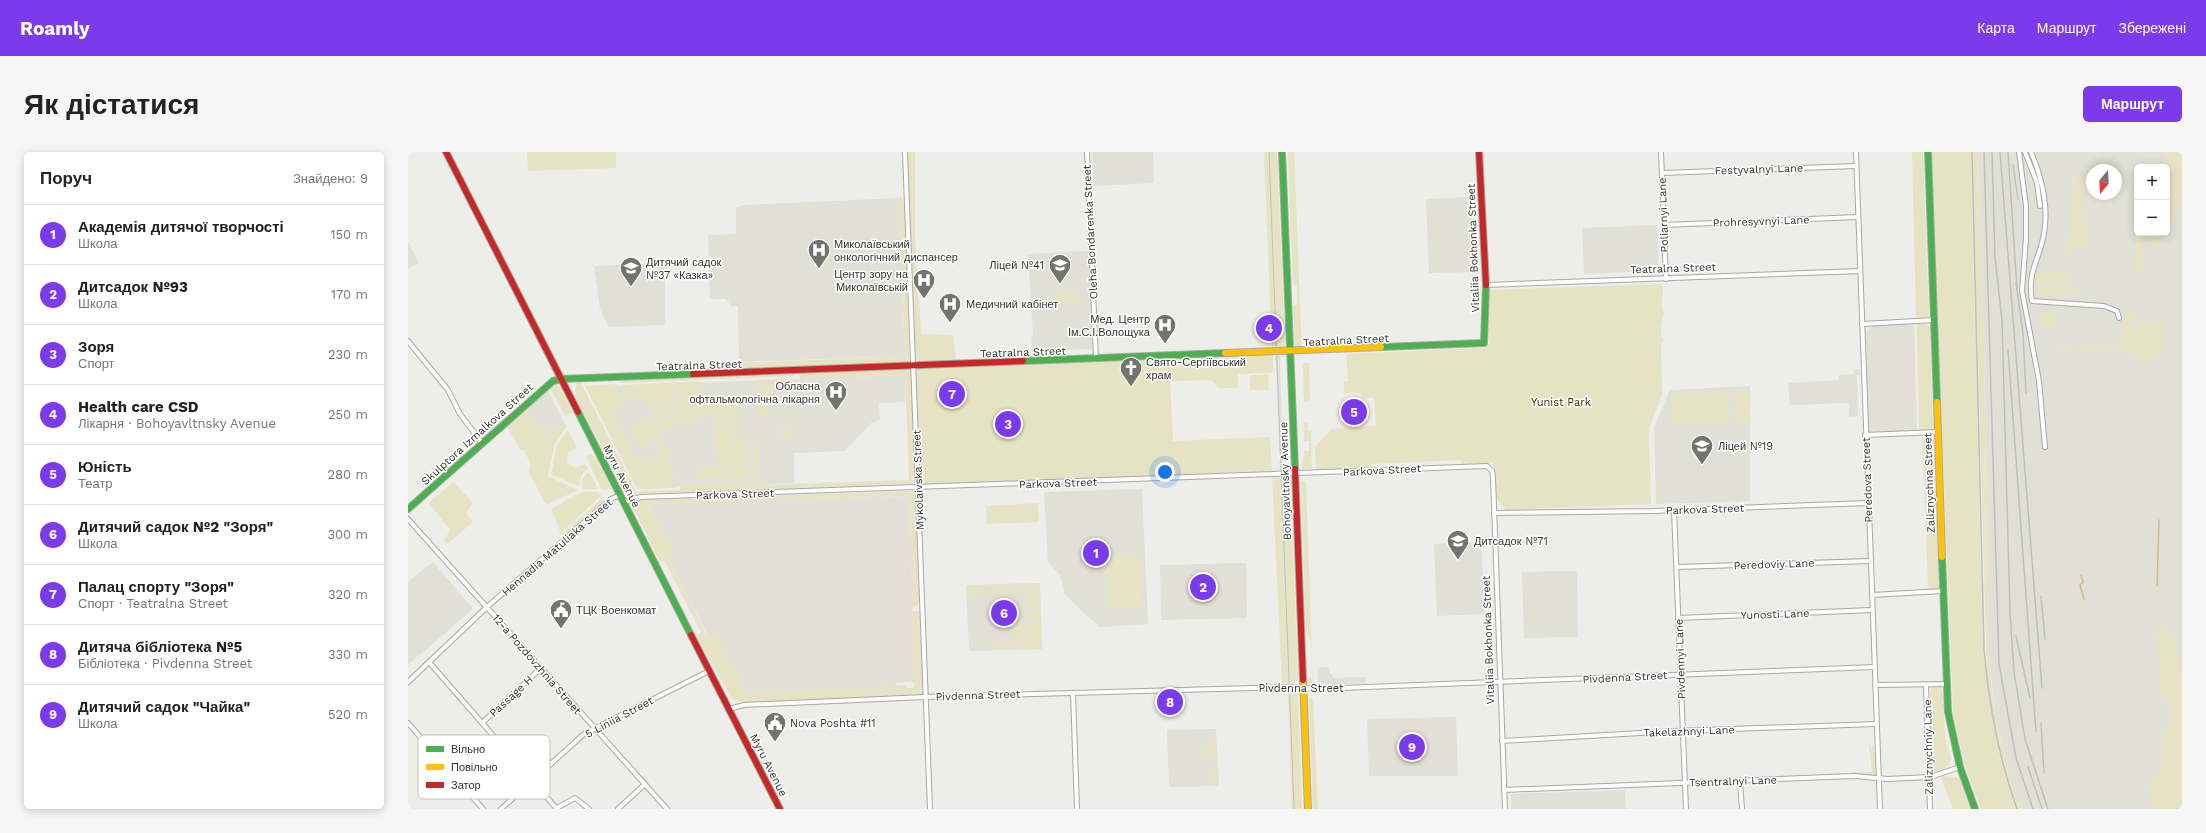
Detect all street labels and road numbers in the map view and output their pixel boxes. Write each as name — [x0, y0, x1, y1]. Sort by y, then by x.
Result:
street label: Festyvalnyi Lane — [1714, 161, 1804, 178]
street label: Oleha Bondarenka Street — [1080, 164, 1101, 300]
street label: Poliarnyi Lane — [1656, 177, 1671, 253]
street label: Vitaliia Bokhonka Street — [1465, 183, 1482, 313]
street label: Prohresyvnyi Lane — [1712, 213, 1810, 230]
street label: Teatralna Street — [1630, 260, 1717, 276]
street label: Teatralna Street — [1303, 332, 1390, 349]
street label: Teatralna Street — [980, 344, 1067, 360]
street label: Teatralna Street — [656, 357, 743, 373]
street label: Skulptora Izmalkova Street — [419, 381, 536, 488]
street label: Bohoyavltnsky Avenue — [1277, 422, 1294, 540]
street label: Mykolaivska Street — [910, 429, 927, 530]
street label: Zaliznychna Street — [1921, 432, 1938, 533]
street label: Peredova Street — [1859, 437, 1875, 523]
street label: Myru Avenue — [600, 443, 643, 510]
street label: Parkova Street — [1342, 462, 1422, 479]
street label: Parkova Street — [1019, 476, 1098, 491]
street label: Parkova Street — [696, 487, 775, 502]
street label: Hennadia Matuliaka Street — [500, 496, 615, 599]
street label: Parkova Street — [1666, 502, 1745, 517]
street label: Peredoviy Lane — [1733, 557, 1815, 572]
street label: Vitaliia Bokhonka Street — [1480, 575, 1497, 705]
street label: Yunosti Lane — [1740, 607, 1810, 622]
street label: 12-a Pozdovzhnia Street — [489, 611, 584, 718]
street label: Pivdennyi Lane — [1673, 619, 1688, 699]
street label: Pivdenna Street — [1582, 669, 1668, 686]
street label: Passage H — [487, 673, 536, 720]
street label: Pivdenna Street — [1258, 682, 1344, 695]
street label: Pivdenna Street — [935, 688, 1021, 703]
street label: 5 Liniia Street — [583, 694, 656, 741]
street label: Zaliznychniy Lane — [1921, 699, 1936, 795]
street label: Takelazhnyi Lane — [1643, 723, 1735, 740]
street label: Myru Avenue — [747, 732, 790, 799]
street label: Tsentralnyi Lane — [1689, 773, 1777, 790]

